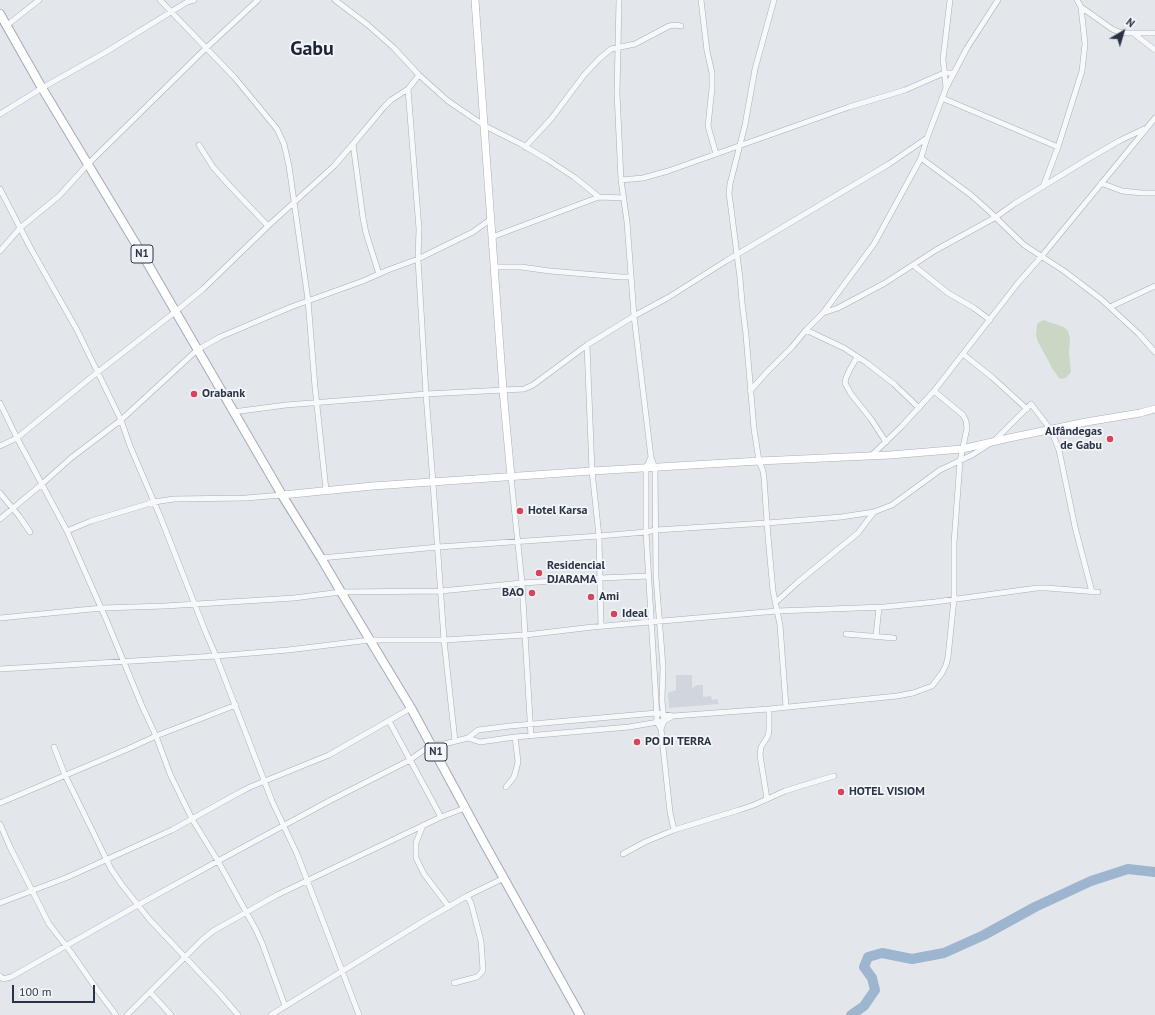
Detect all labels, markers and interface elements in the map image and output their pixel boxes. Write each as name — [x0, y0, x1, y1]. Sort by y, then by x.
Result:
north arrow — [1103, 12, 1143, 52]
text: N — [1123, 15, 1138, 30]
district label: Gabu — [290, 37, 334, 61]
road number: N1 — [131, 245, 153, 263]
place label: Orabank — [202, 387, 245, 401]
marker: Orabank — [189, 389, 199, 399]
place label: Alfândegas de Gabu — [1045, 425, 1102, 453]
marker: Alfândegas de Gabu — [1105, 434, 1115, 444]
place label: Hotel Karsa — [528, 504, 587, 518]
marker: Hotel Karsa — [515, 506, 525, 516]
place label: Residencial DJARAMA — [547, 559, 605, 587]
marker: Residencial DJARAMA — [534, 568, 544, 578]
place label: BAO — [502, 586, 524, 600]
marker: BAO — [527, 588, 537, 598]
place label: Ami — [599, 590, 619, 604]
marker: Ami — [586, 592, 596, 602]
place label: Ideal — [622, 607, 647, 621]
marker: Ideal — [609, 609, 619, 619]
place label: PO DI TERRA — [645, 735, 711, 749]
marker: PO DI TERRA — [632, 737, 642, 747]
road number: N1 — [425, 743, 447, 761]
place label: HOTEL VISIOM — [849, 785, 925, 799]
marker: HOTEL VISIOM — [836, 787, 846, 797]
scale bar — [14, 977, 97, 1003]
text: 100 m — [19, 984, 52, 999]

